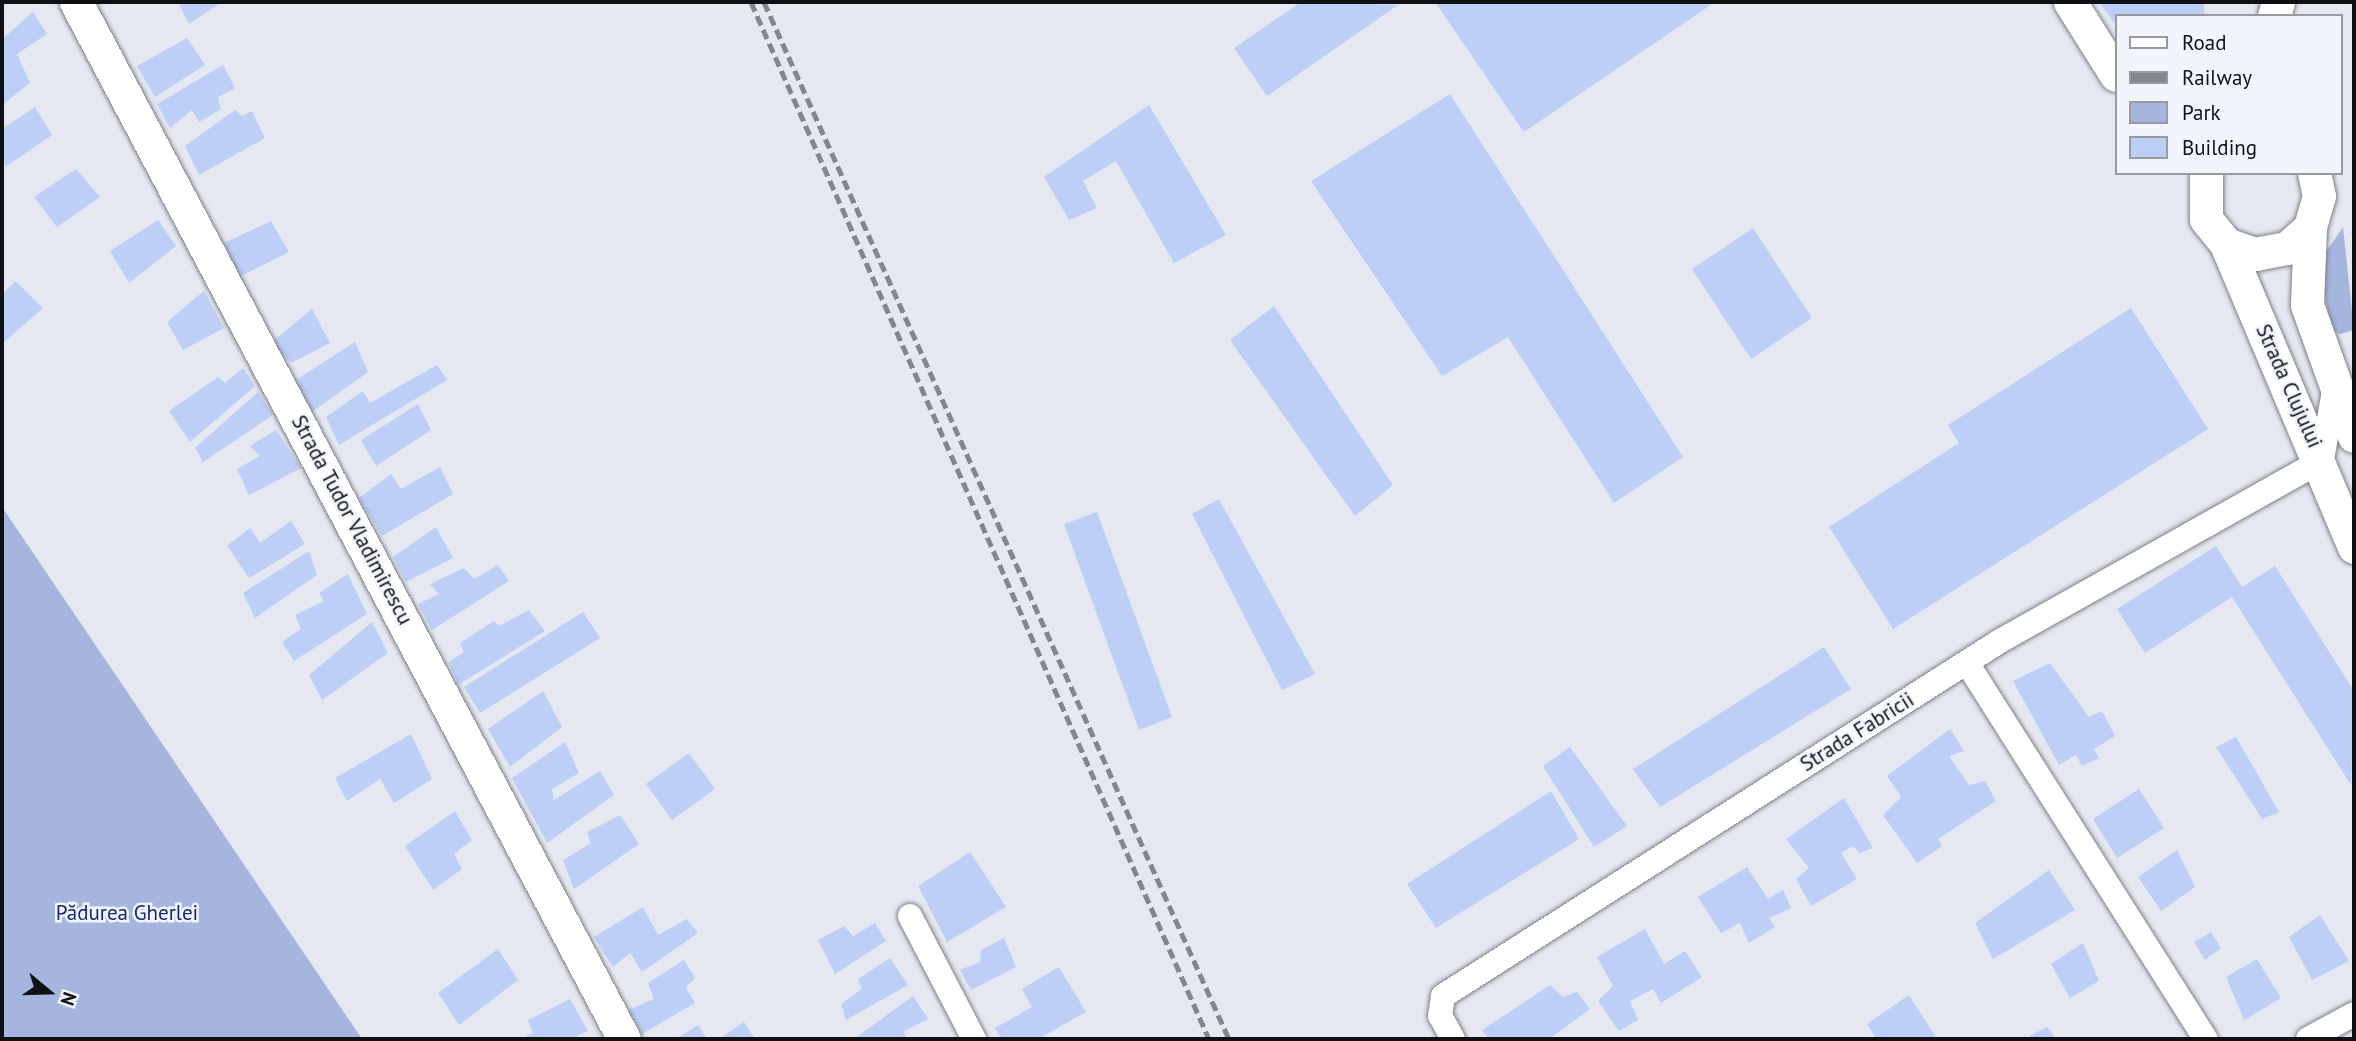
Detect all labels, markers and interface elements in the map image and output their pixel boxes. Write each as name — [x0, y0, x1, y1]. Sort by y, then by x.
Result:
legend — [2114, 14, 2342, 175]
text: Road — [2182, 29, 2226, 56]
text: Railway — [2182, 64, 2252, 91]
text: Park — [2182, 99, 2221, 126]
text: Building — [2182, 134, 2257, 161]
street label: Strada Clujului — [2251, 320, 2327, 452]
street label: Strada Tudor Vladimirescu — [286, 410, 418, 630]
street label: Strada Fabricii — [1796, 687, 1918, 777]
park label: Pădurea Gherlei — [56, 900, 198, 926]
north arrow — [14, 957, 84, 1027]
text: N — [55, 989, 82, 1009]

